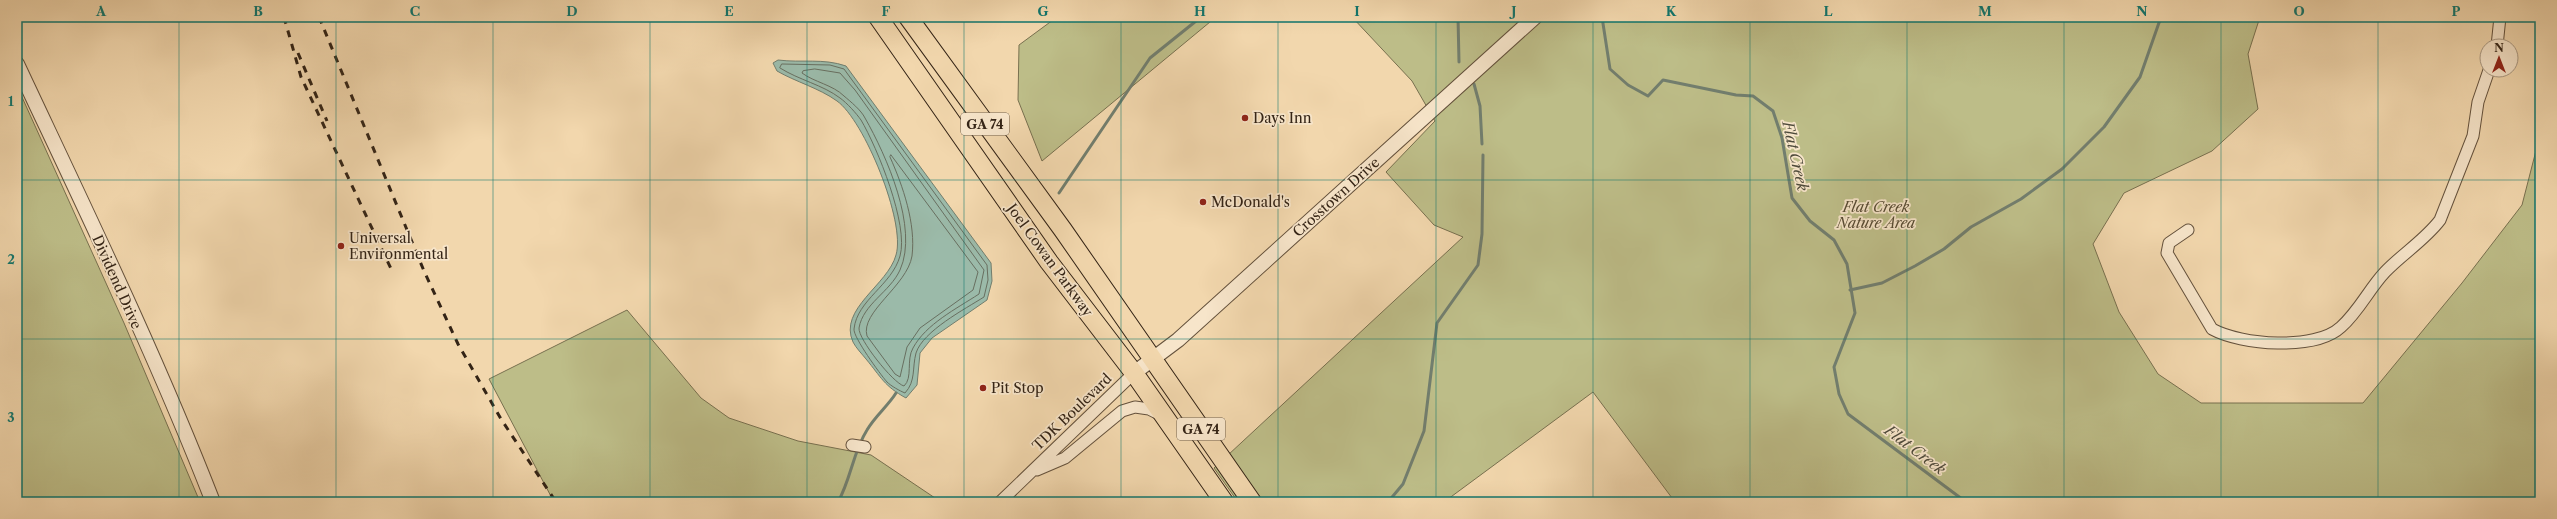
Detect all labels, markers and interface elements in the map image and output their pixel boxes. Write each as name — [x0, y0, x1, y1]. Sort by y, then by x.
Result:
text: A — [95, 3, 107, 19]
text: B — [253, 3, 263, 19]
text: C — [410, 3, 420, 19]
text: D — [566, 3, 578, 19]
text: E — [724, 3, 734, 19]
text: F — [882, 3, 891, 19]
text: G — [1037, 3, 1049, 19]
text: H — [1194, 3, 1206, 19]
text: I — [1354, 3, 1360, 19]
text: J — [1509, 3, 1517, 19]
text: K — [1666, 3, 1677, 19]
text: L — [1824, 3, 1833, 19]
text: M — [1978, 3, 1992, 19]
text: N — [2136, 3, 2148, 19]
text: O — [2293, 3, 2305, 19]
text: P — [2452, 3, 2461, 19]
north arrow — [2479, 38, 2519, 78]
text: N — [2494, 41, 2504, 55]
text: 1 — [8, 93, 14, 109]
place label: Days Inn — [1253, 109, 1312, 127]
road number: GA 74 — [961, 113, 1009, 135]
marker: Days Inn — [1240, 113, 1250, 123]
water label: Flat Creek — [1778, 118, 1813, 193]
street label: Crosstown Drive — [1289, 153, 1383, 241]
place label: McDonald's — [1211, 193, 1290, 211]
marker: McDonald's — [1198, 197, 1208, 207]
street label: Joel Cowan Parkway — [1002, 198, 1097, 320]
park label: Flat Creek Nature Area — [1836, 198, 1916, 232]
place label: Universal Environmental — [349, 229, 448, 263]
street label: Dividend Drive — [88, 232, 146, 332]
marker: Universal Environmental — [336, 241, 346, 251]
text: 2 — [7, 251, 15, 267]
street label: TDK Boulevard — [1029, 369, 1116, 454]
place label: Pit Stop — [991, 379, 1044, 397]
marker: Pit Stop — [978, 383, 988, 393]
text: 3 — [7, 409, 15, 425]
road number: GA 74 — [1177, 418, 1225, 440]
water label: Flat Creek — [1880, 420, 1950, 479]

